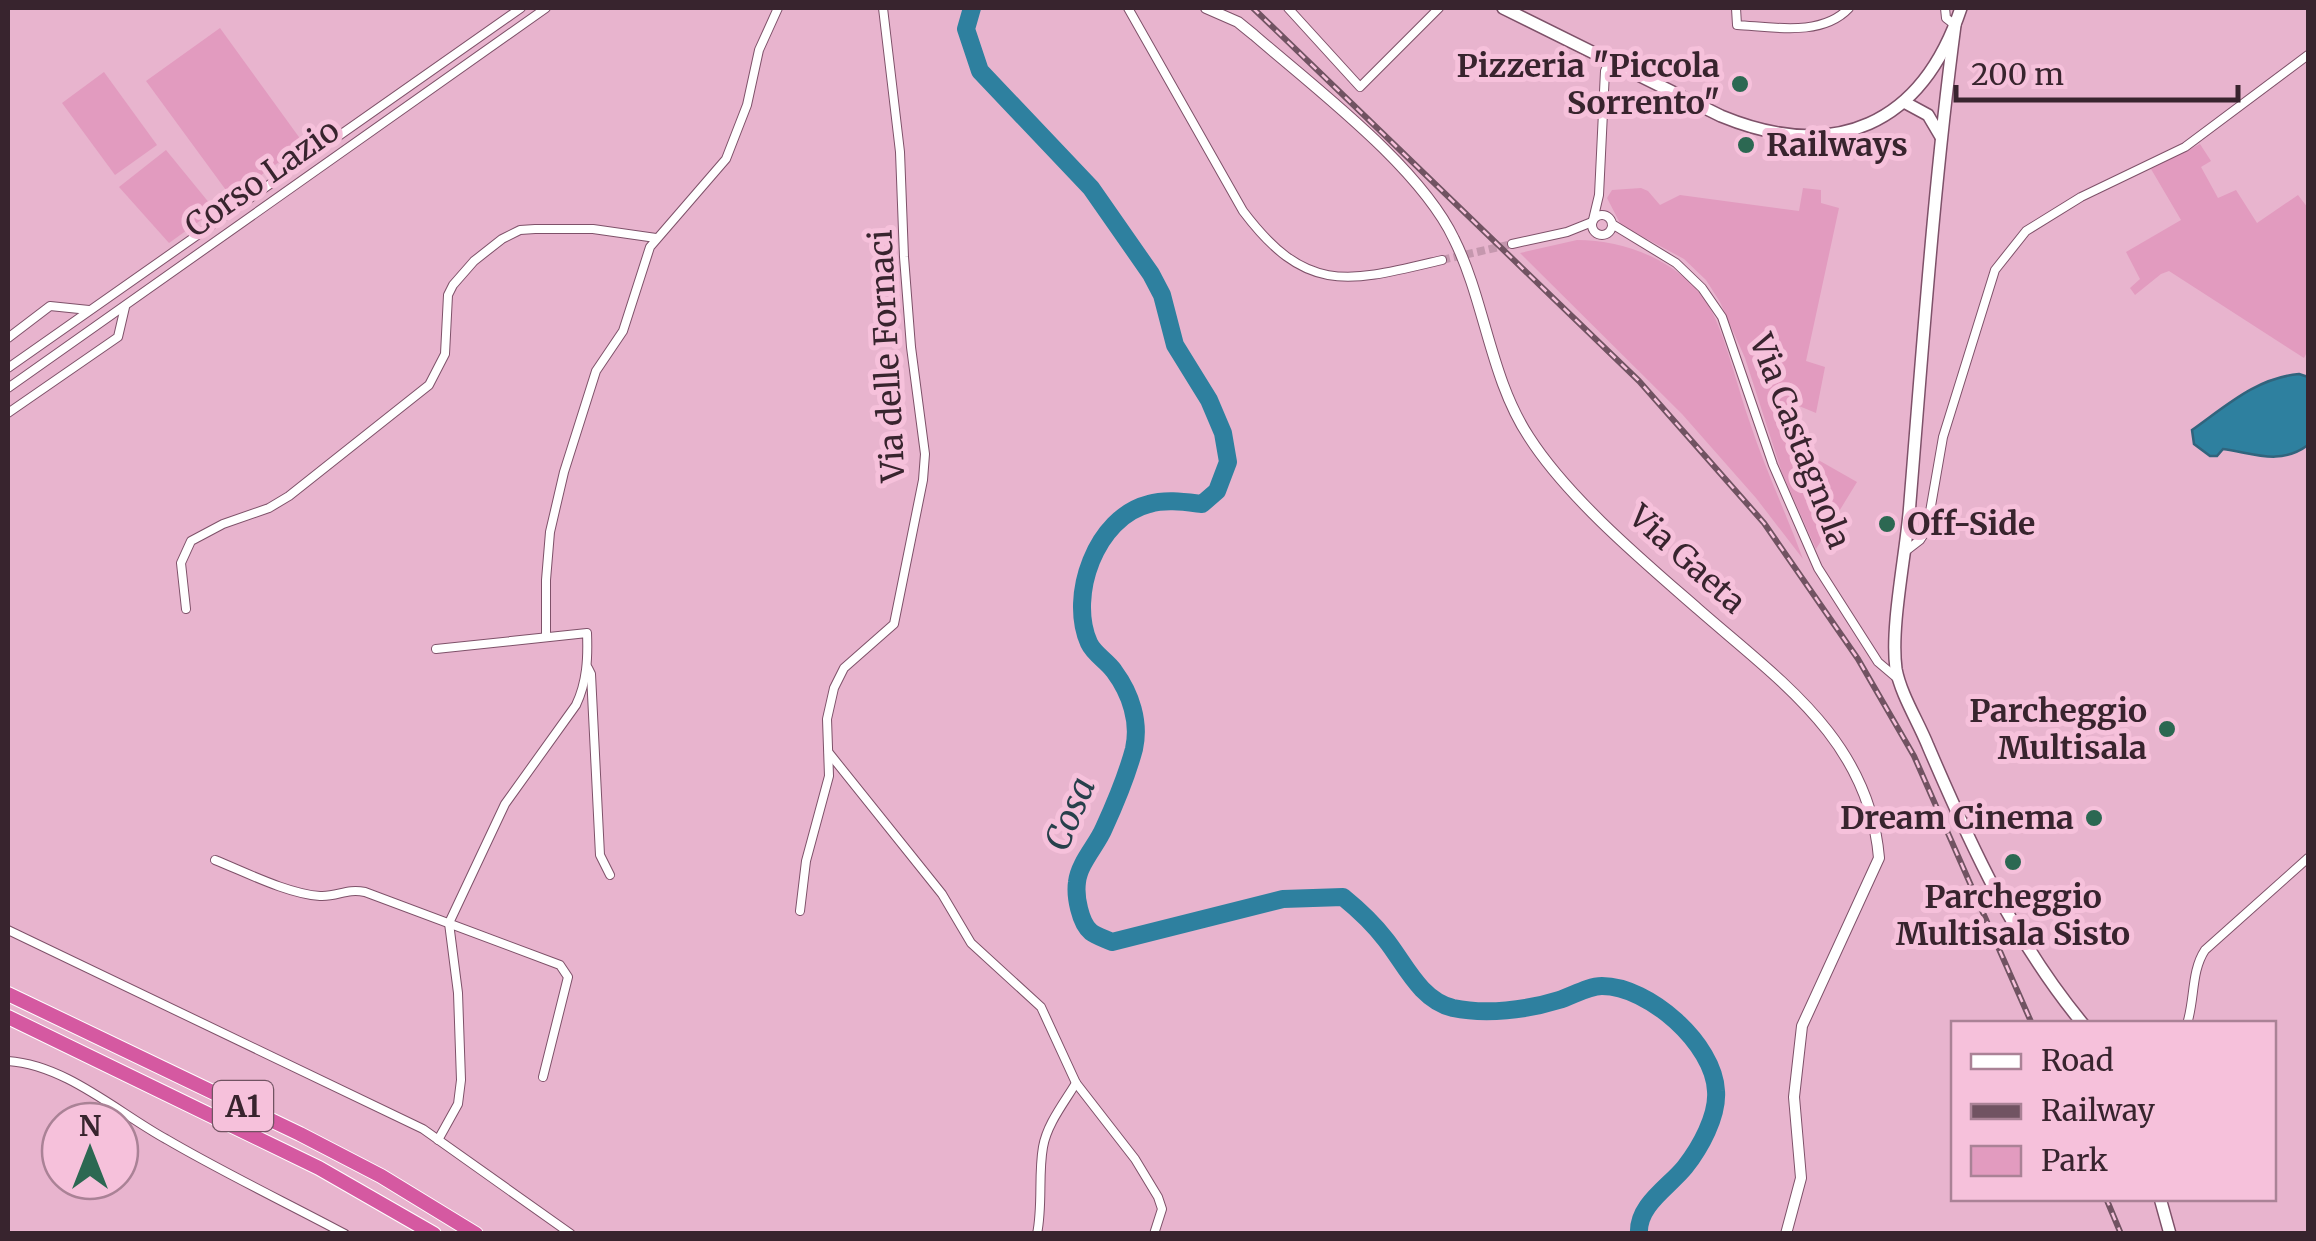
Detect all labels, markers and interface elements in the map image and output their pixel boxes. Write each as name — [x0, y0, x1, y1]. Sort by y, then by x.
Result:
scale bar — [1956, 40, 2238, 102]
place label: Pizzeria "Piccola Sorrento" — [1457, 46, 1720, 123]
text: 200 m — [1971, 55, 2064, 93]
marker: Pizzeria "Piccola Sorrento" — [1729, 73, 1751, 95]
street label: Corso Lazio — [177, 110, 347, 246]
place label: Railways — [1766, 125, 1908, 165]
marker: Railways — [1735, 134, 1757, 156]
street label: Via delle Fornaci — [860, 229, 914, 484]
street label: Via Castagnola — [1740, 327, 1859, 554]
street label: Via Gaeta — [1620, 496, 1754, 622]
place label: Off-Side — [1907, 504, 2035, 544]
marker: Off-Side — [1876, 513, 1898, 535]
place label: Parcheggio Multisala — [1969, 691, 2147, 768]
marker: Parcheggio Multisala — [2156, 718, 2178, 740]
water label: Cosa — [1035, 770, 1105, 858]
place label: Dream Cinema — [1840, 798, 2074, 838]
marker: Dream Cinema — [2083, 807, 2105, 829]
marker: Parcheggio Multisala Sisto — [2002, 851, 2024, 873]
place label: Parcheggio Multisala Sisto — [1896, 877, 2130, 954]
legend — [1951, 1021, 2276, 1201]
text: Road — [2041, 1041, 2114, 1079]
road number: A1 — [213, 1081, 273, 1131]
text: Railway — [2041, 1091, 2156, 1129]
north arrow — [40, 1101, 140, 1201]
text: N — [79, 1108, 101, 1144]
text: Park — [2041, 1141, 2108, 1179]

